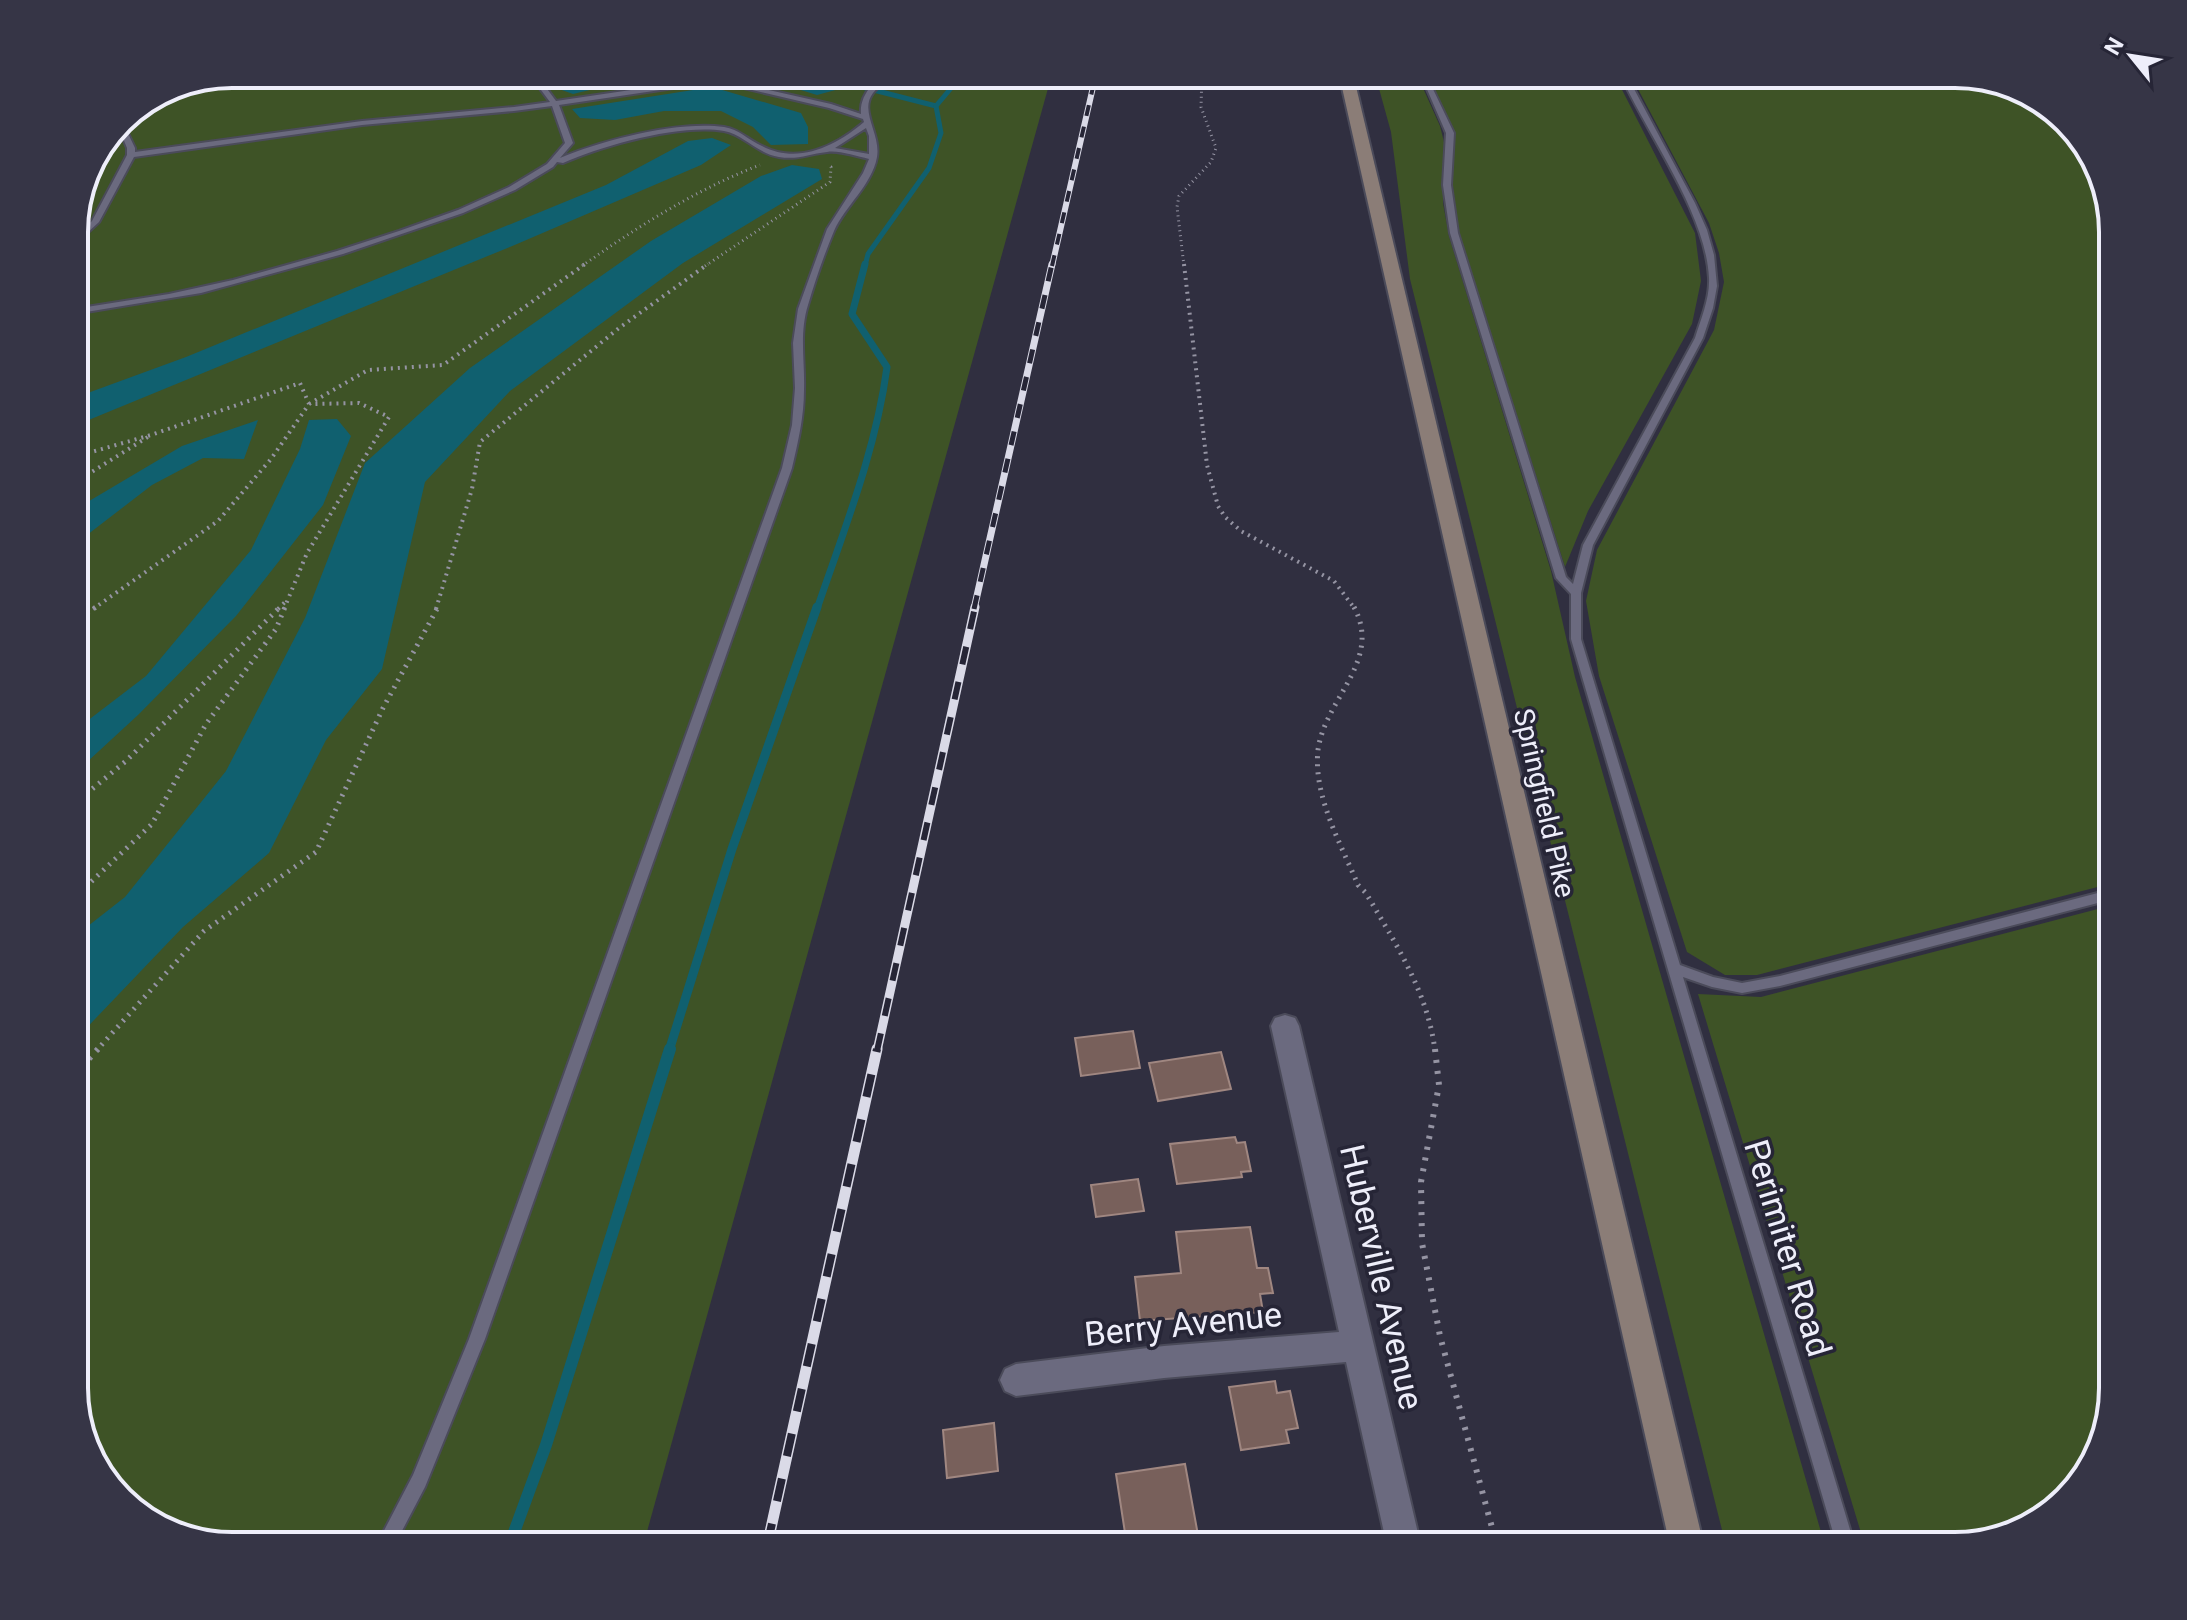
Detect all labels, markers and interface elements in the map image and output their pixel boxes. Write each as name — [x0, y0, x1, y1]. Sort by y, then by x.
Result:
north arrow — [2091, 16, 2171, 96]
text: N — [2099, 33, 2129, 59]
street label: Springfield Pike — [1507, 705, 1582, 901]
street label: Perimiter Road — [1736, 1135, 1840, 1361]
street label: Huberville Avenue — [1332, 1141, 1432, 1413]
street label: Berry Avenue — [1082, 1294, 1284, 1354]

